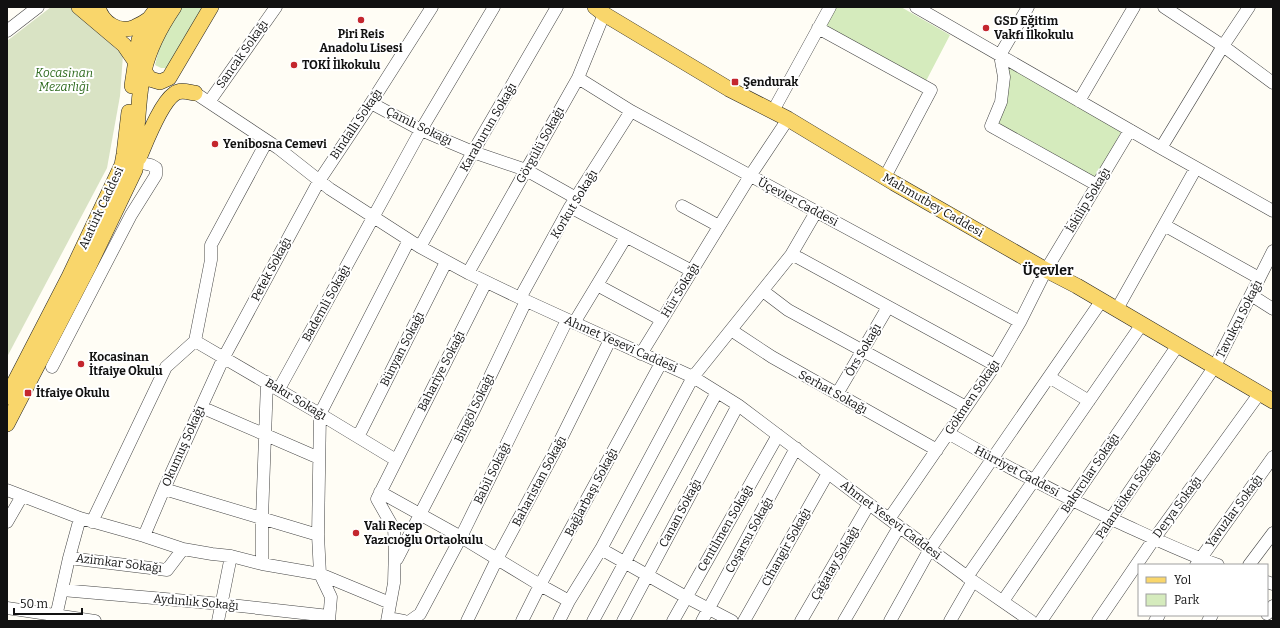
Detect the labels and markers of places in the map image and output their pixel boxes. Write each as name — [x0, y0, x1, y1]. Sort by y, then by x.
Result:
place label: GSD Eğitim Vakfı İlkokulu — [994, 14, 1074, 42]
marker: Piri Reis Anadolu Lisesi — [356, 15, 366, 25]
marker: GSD Eğitim Vakfı İlkokulu — [981, 23, 991, 33]
place label: Piri Reis Anadolu Lisesi — [319, 27, 403, 55]
place label: TOKİ İlkokulu — [302, 57, 381, 72]
marker: TOKİ İlkokulu — [289, 60, 299, 70]
place label: Şendurak — [743, 75, 799, 89]
marker: Şendurak — [730, 77, 740, 87]
place label: Yenibosna Cemevi — [223, 137, 327, 151]
marker: Yenibosna Cemevi — [210, 139, 220, 149]
place label: Kocasinan İtfaiye Okulu — [89, 350, 163, 378]
marker: Kocasinan İtfaiye Okulu — [76, 359, 86, 369]
place label: İtfaiye Okulu — [36, 385, 110, 400]
marker: İtfaiye Okulu — [23, 388, 33, 398]
place label: Vali Recep Yazıcıoğlu Ortaokulu — [364, 519, 483, 547]
marker: Vali Recep Yazıcıoğlu Ortaokulu — [351, 528, 361, 538]

